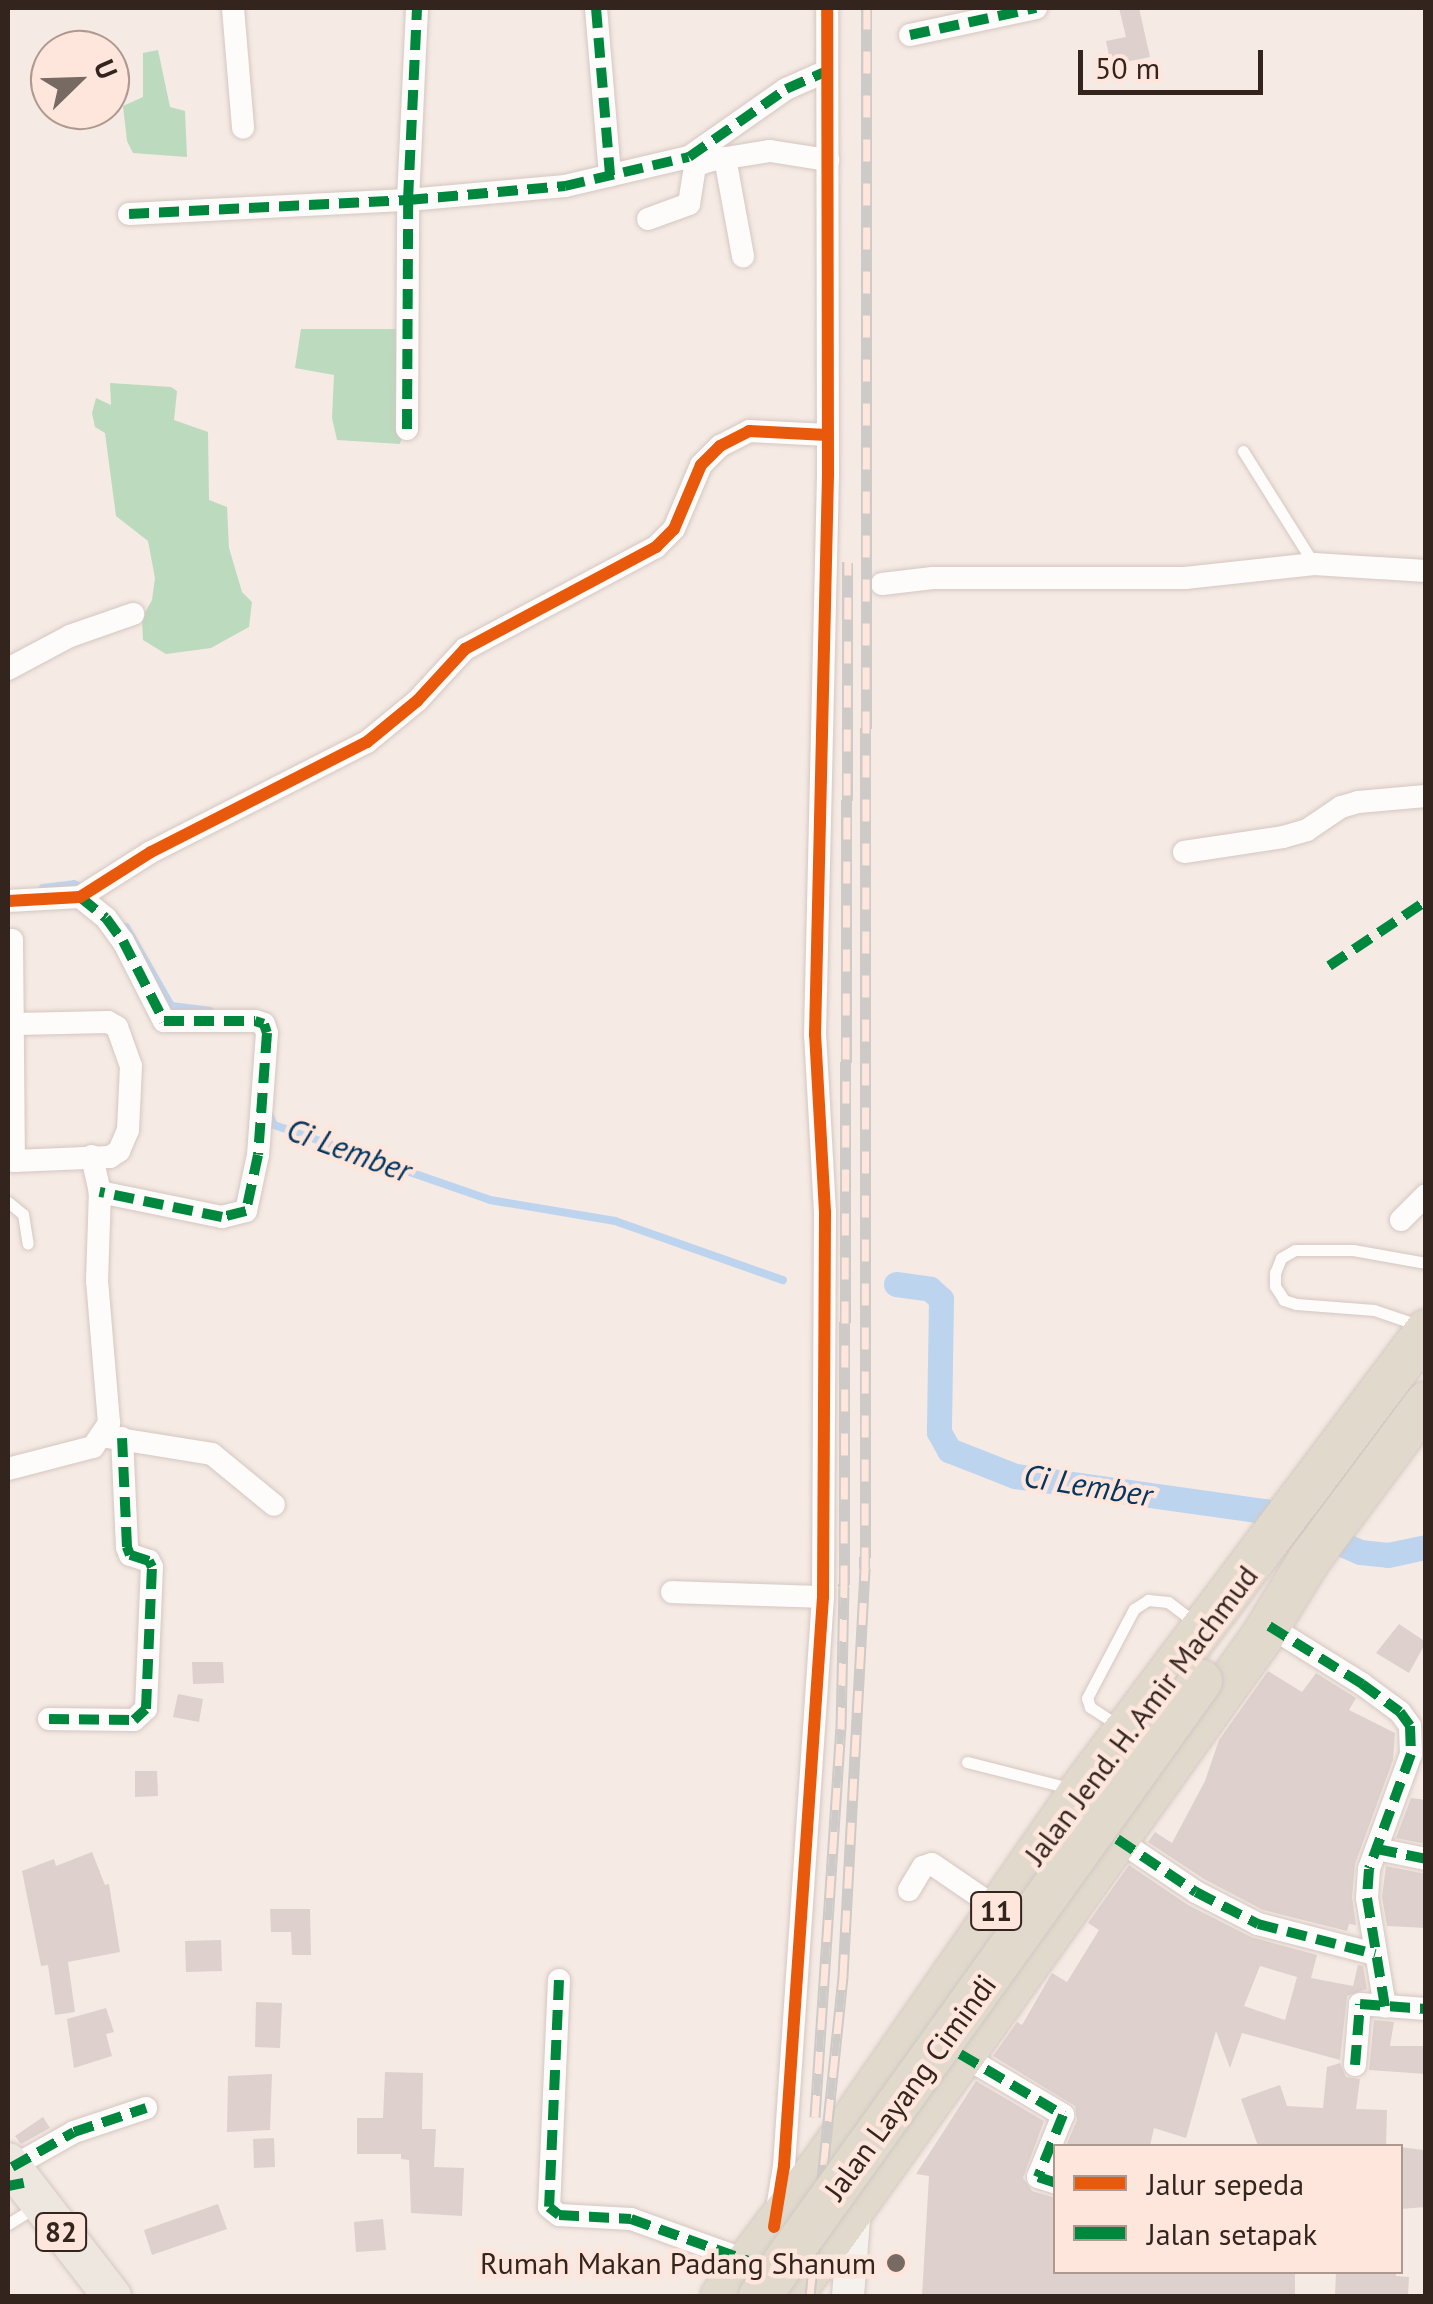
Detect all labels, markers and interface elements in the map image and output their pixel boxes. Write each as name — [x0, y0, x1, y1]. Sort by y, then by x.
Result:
north arrow — [30, 30, 130, 130]
scale bar — [1083, 30, 1268, 92]
text: 50 m — [1095, 48, 1160, 87]
text: U — [86, 54, 127, 84]
water label: Ci Lember — [282, 1110, 416, 1190]
water label: Ci Lember — [1021, 1456, 1155, 1514]
street label: Jalan Jend. H. Amir Machmud — [1015, 1556, 1267, 1874]
road number: 11 — [968, 1888, 1024, 1934]
street label: Jalan Layang Cimindi — [816, 1968, 1004, 2206]
legend — [1053, 2144, 1403, 2274]
text: Jalur sepeda — [1147, 2164, 1304, 2203]
road number: 82 — [34, 2209, 88, 2255]
text: Jalan setapak — [1147, 2214, 1317, 2253]
place label: Rumah Makan Padang Shanum — [480, 2245, 876, 2281]
marker: Rumah Makan Padang Shanum — [885, 2252, 907, 2274]

